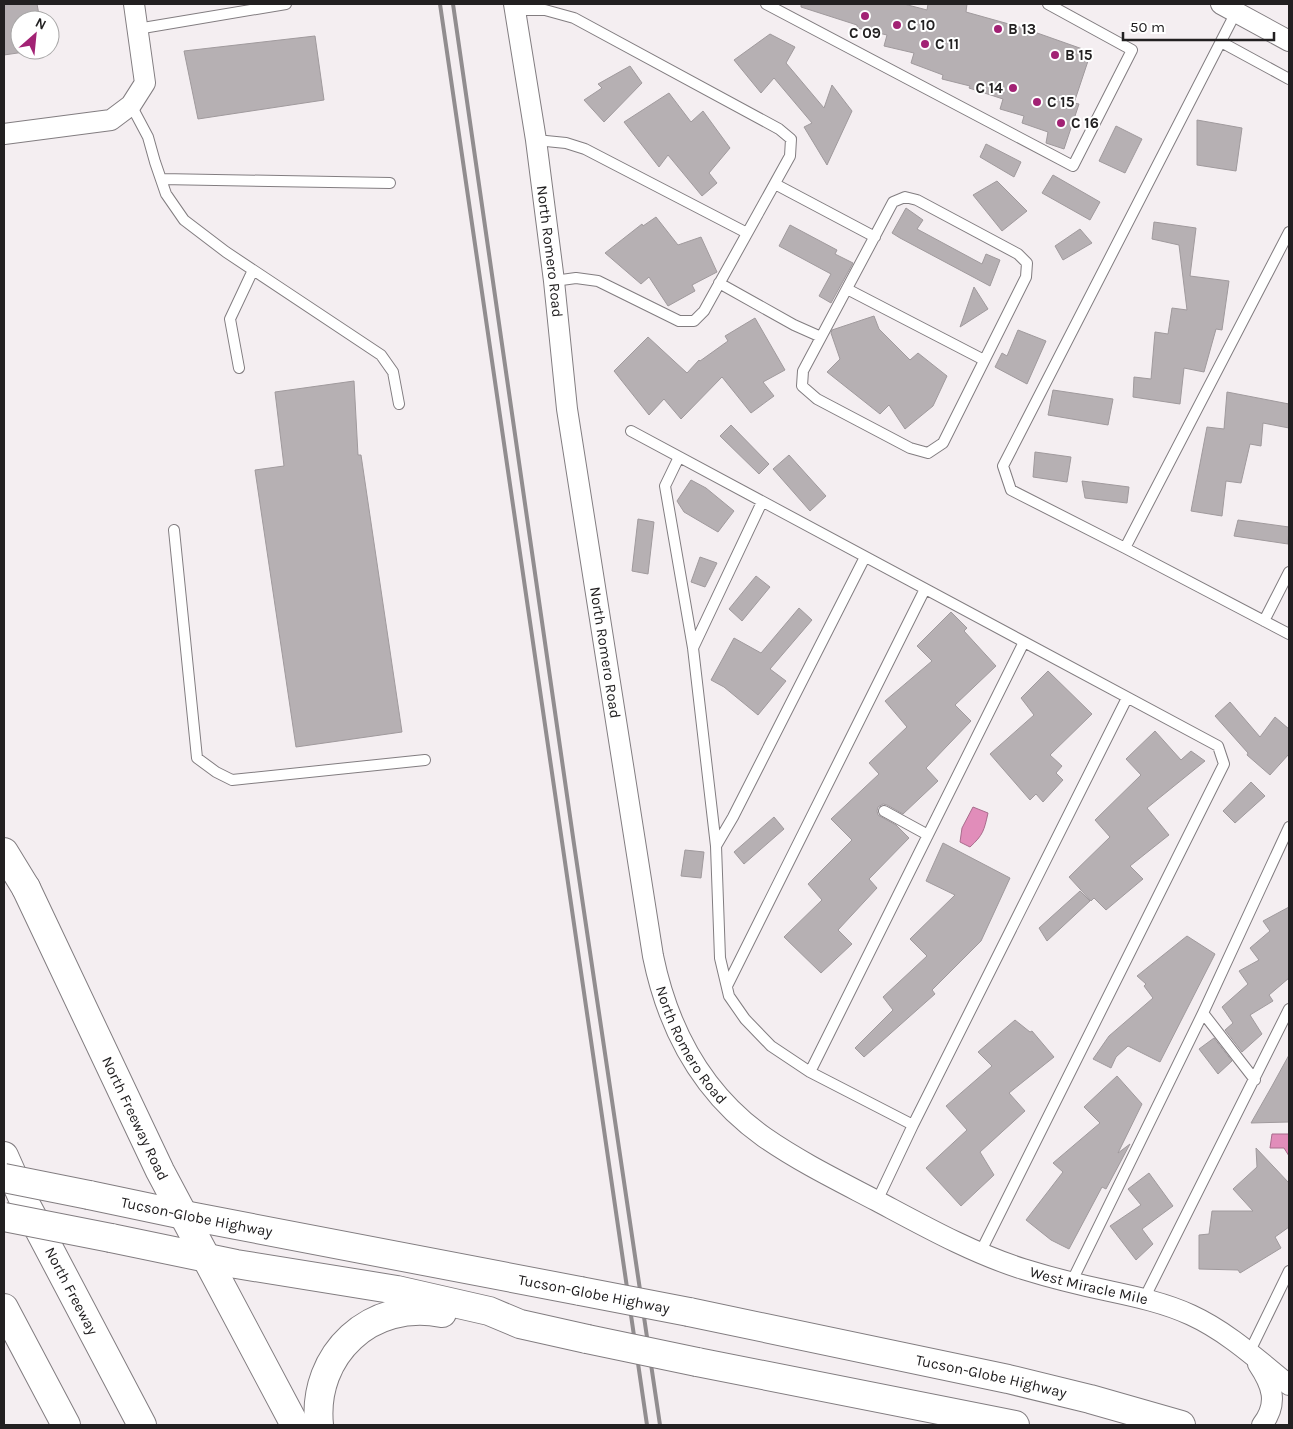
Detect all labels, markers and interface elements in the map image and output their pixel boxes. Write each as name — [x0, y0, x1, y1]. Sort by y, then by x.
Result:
north arrow — [10, 10, 60, 60]
marker: C 09 — [859, 10, 871, 22]
scale bar — [1123, 10, 1274, 42]
text: N — [32, 14, 49, 34]
place label: C 10 — [907, 16, 935, 34]
text: 50 m — [1130, 18, 1165, 36]
marker: C 10 — [891, 19, 903, 31]
place label: B 13 — [1008, 20, 1036, 38]
marker: B 13 — [992, 23, 1004, 35]
place label: C 09 — [849, 24, 881, 42]
place label: C 11 — [935, 35, 959, 53]
marker: C 11 — [919, 38, 931, 50]
place label: B 15 — [1065, 46, 1093, 64]
marker: B 15 — [1049, 49, 1061, 61]
place label: C 14 — [975, 79, 1003, 97]
marker: C 14 — [1007, 82, 1019, 94]
place label: C 15 — [1047, 93, 1075, 111]
marker: C 15 — [1031, 96, 1043, 108]
place label: C 16 — [1071, 114, 1099, 132]
marker: C 16 — [1055, 117, 1067, 129]
street label: North Romero Road — [533, 184, 567, 318]
street label: North Romero Road — [586, 585, 624, 720]
street label: North Romero Road — [652, 984, 731, 1108]
street label: North Freeway Road — [98, 1054, 172, 1184]
street label: Tucson-Globe Highway — [119, 1193, 274, 1241]
street label: North Freeway — [41, 1244, 102, 1338]
street label: West Miracle Mile — [1028, 1263, 1150, 1309]
street label: Tucson-Globe Highway — [517, 1270, 671, 1318]
street label: Tucson-Globe Highway — [914, 1351, 1069, 1402]

